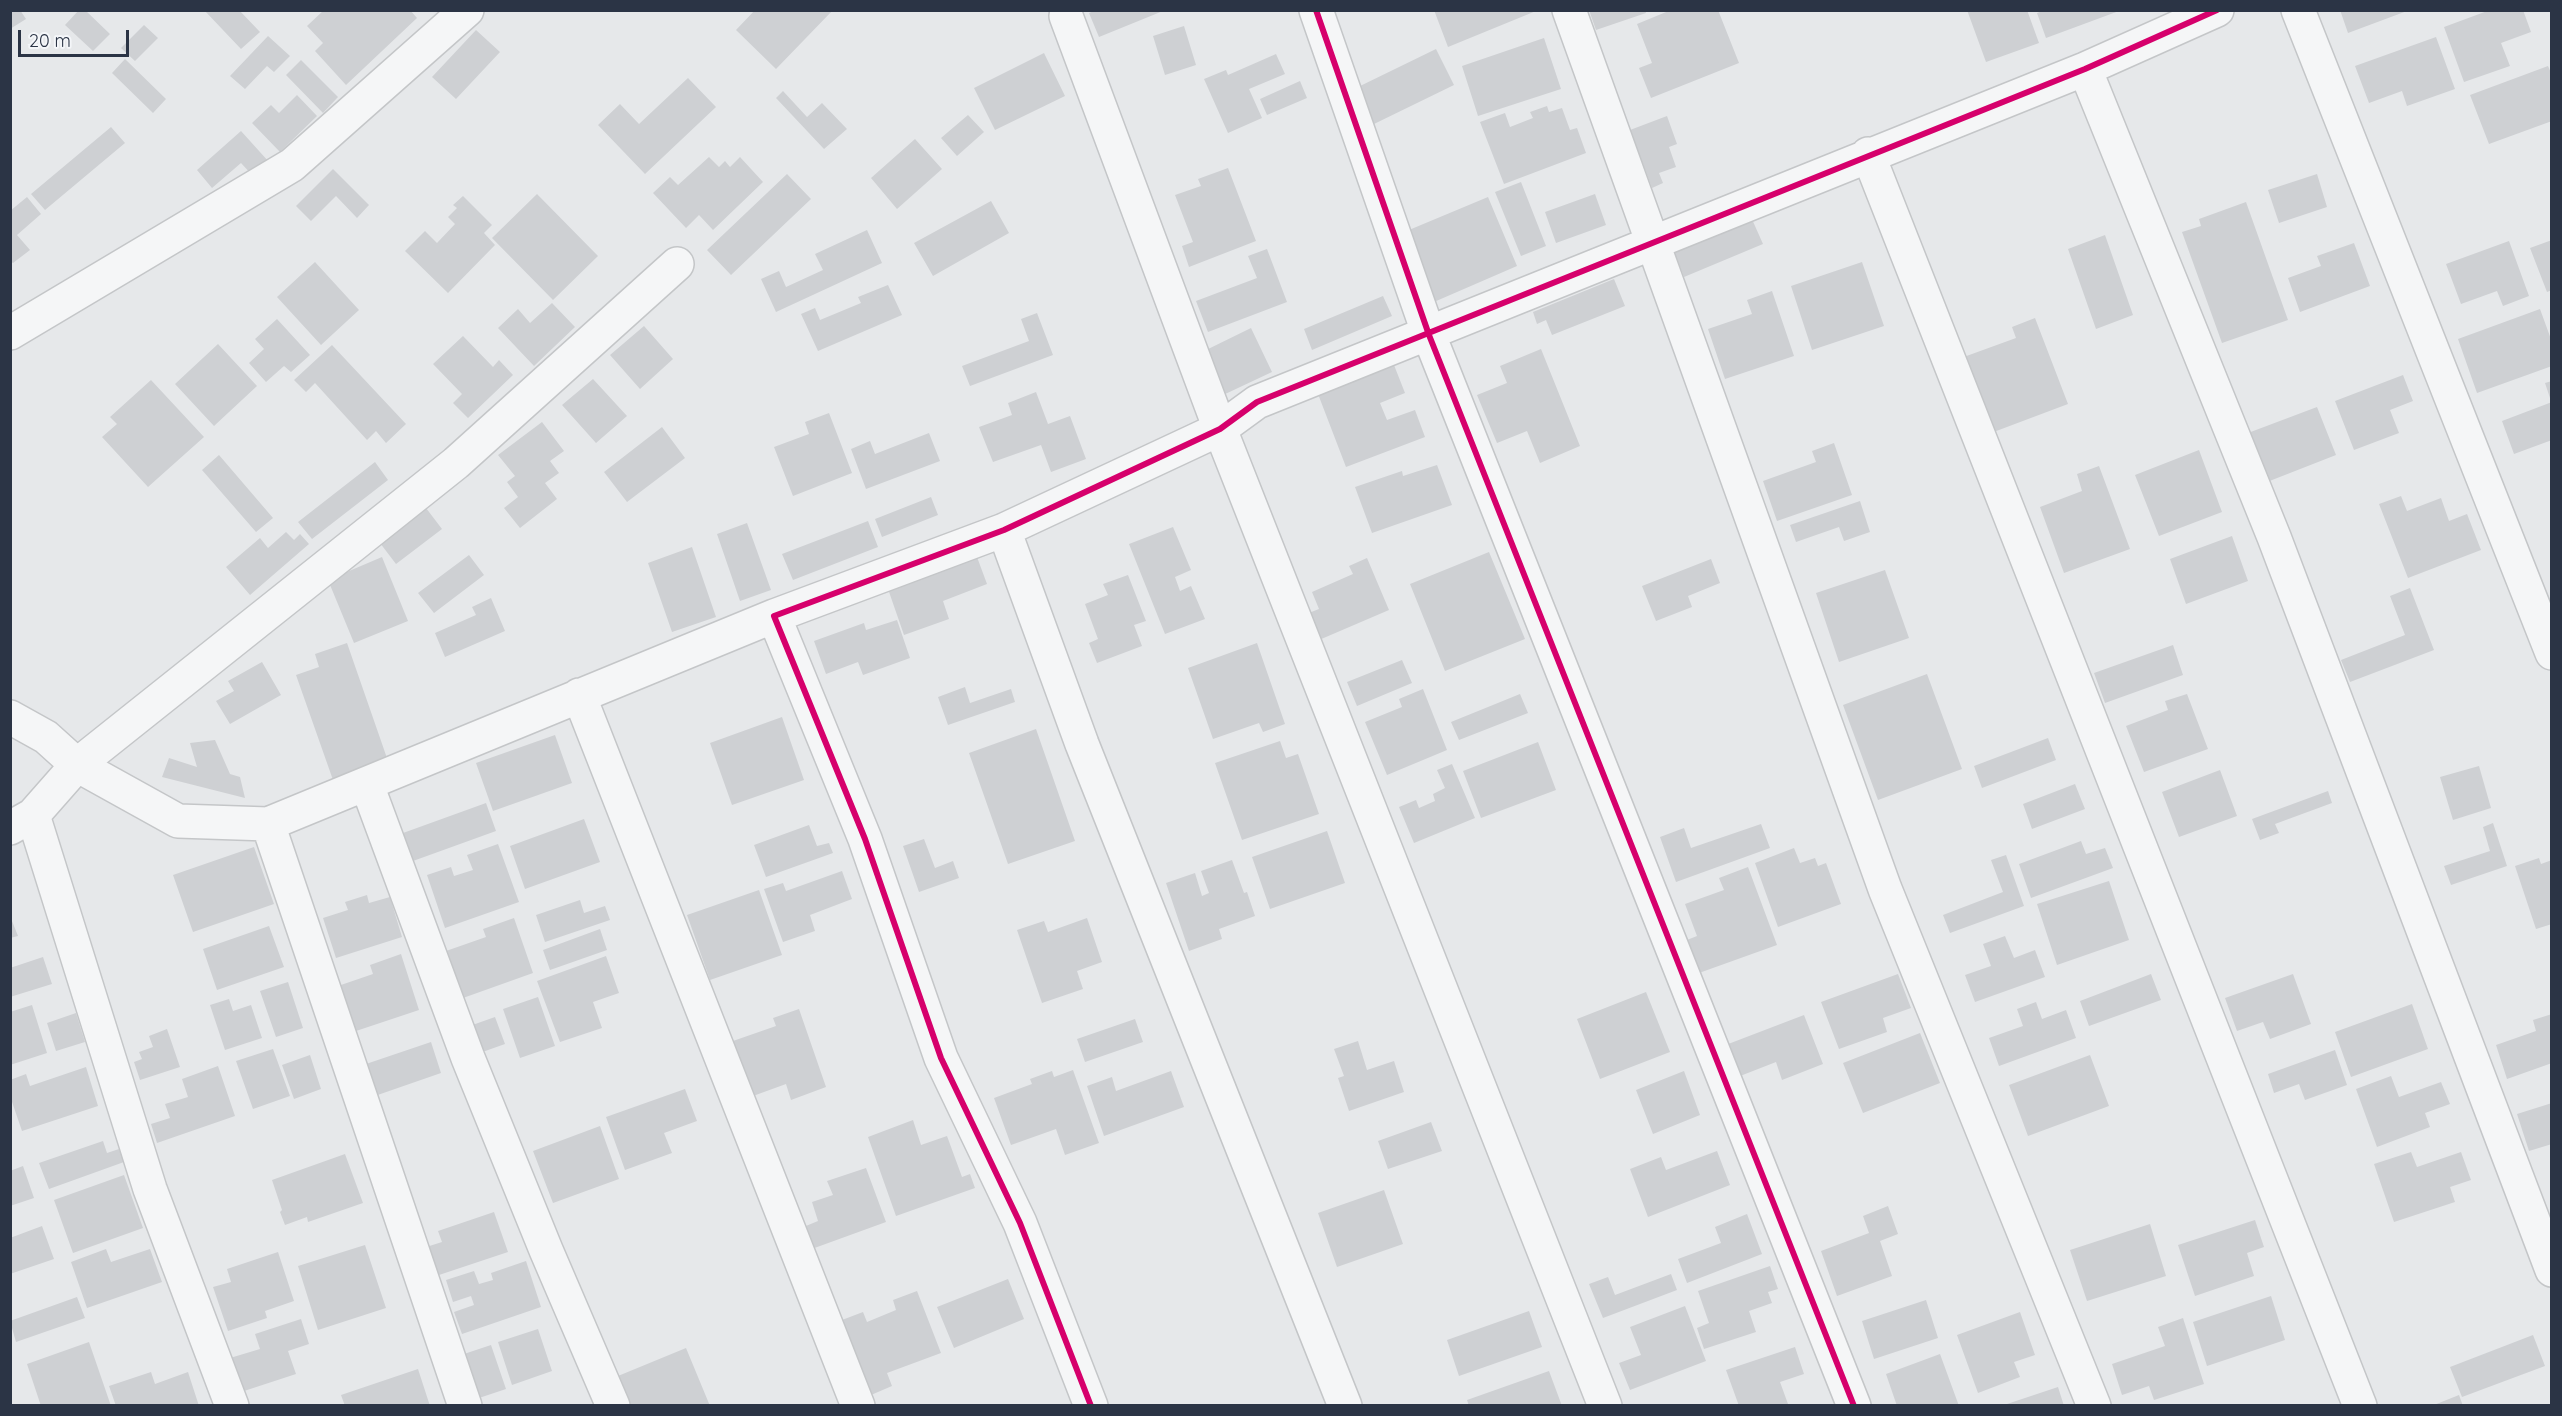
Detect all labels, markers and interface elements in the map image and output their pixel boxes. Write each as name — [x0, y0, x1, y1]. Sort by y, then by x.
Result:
scale bar — [21, 18, 132, 56]
text: 20 m — [29, 29, 71, 52]

